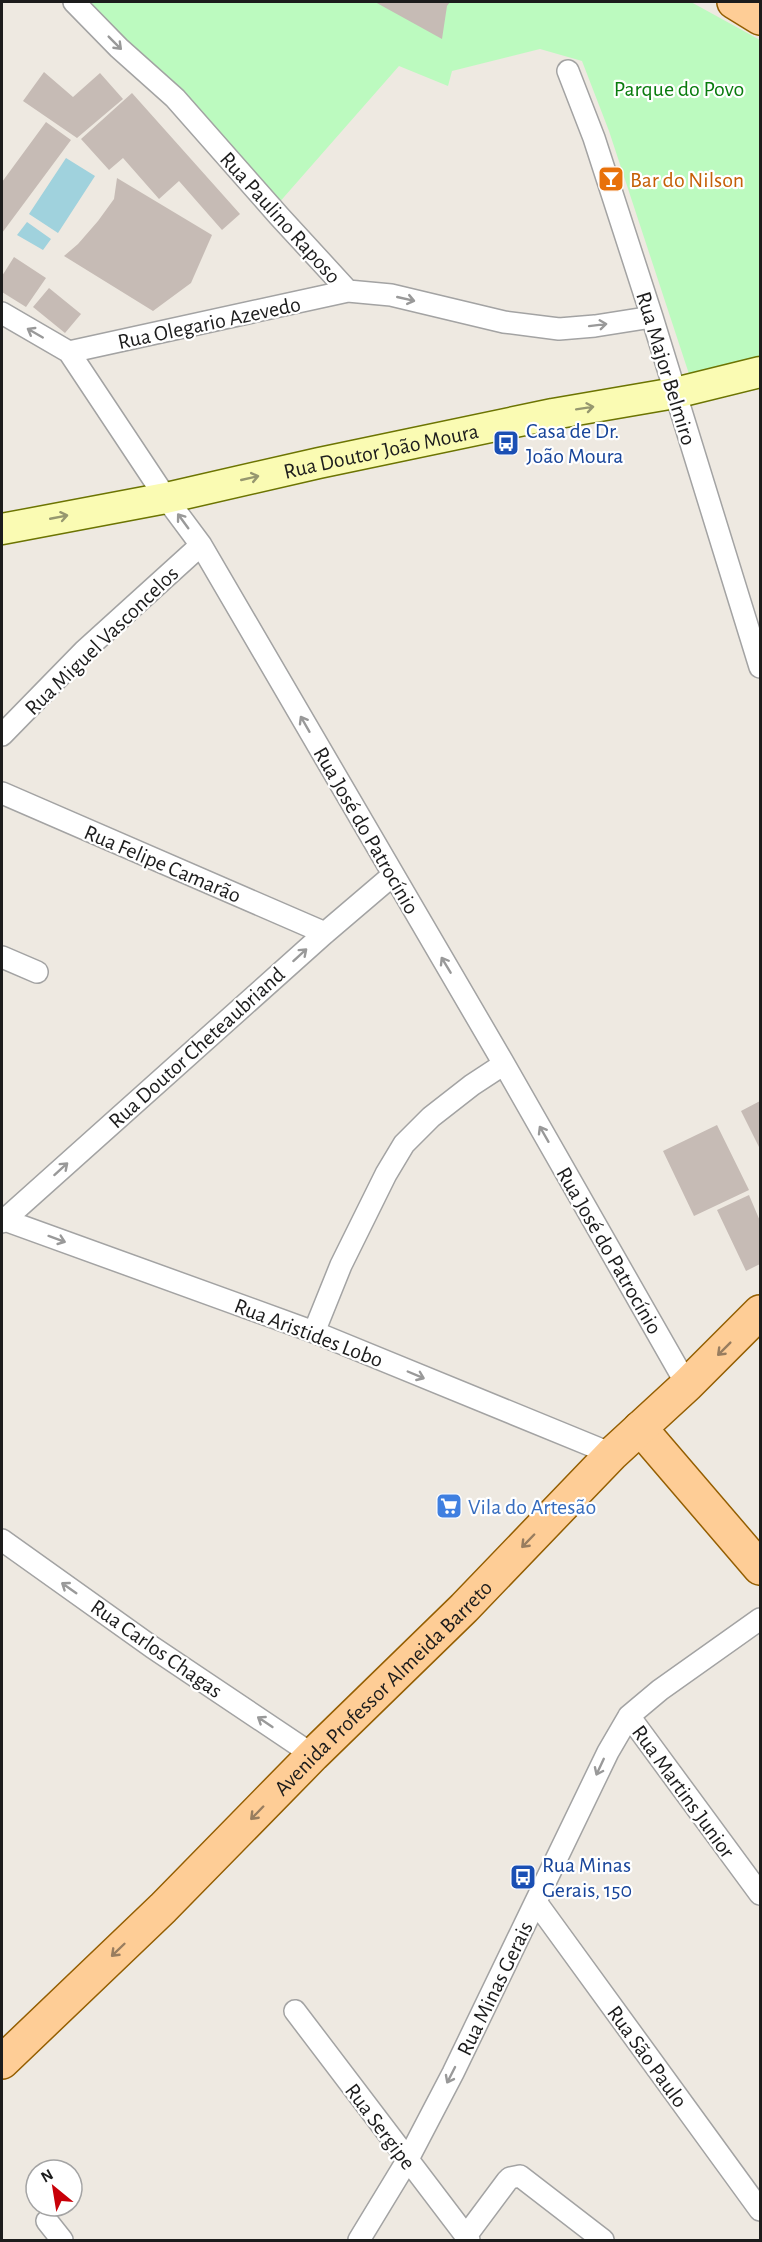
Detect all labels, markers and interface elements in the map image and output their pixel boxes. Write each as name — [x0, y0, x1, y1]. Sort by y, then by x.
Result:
one-way arrow — [107, 36, 122, 51]
park label: Parque do Povo — [614, 78, 744, 100]
street label: Rua Paulino Raposo — [216, 148, 345, 288]
bar icon: Bar do Nilson — [596, 164, 626, 194]
place label: Bar do Nilson — [630, 169, 744, 191]
street label: Rua Major Belmiro — [632, 289, 700, 448]
street label: Rua Olegario Azevedo — [116, 293, 303, 353]
one-way arrow — [396, 294, 416, 305]
one-way arrow — [588, 320, 608, 331]
one-way arrow — [27, 326, 44, 338]
one-way arrow — [574, 403, 594, 414]
street label: Rua Doutor João Moura — [281, 420, 481, 483]
place label: Casa de Dr. João Moura — [526, 420, 624, 467]
bus stop icon: Casa de Dr. João Moura — [491, 428, 521, 458]
one-way arrow — [240, 472, 259, 484]
one-way arrow — [49, 511, 68, 522]
one-way arrow — [177, 513, 190, 529]
street label: Rua Miguel Vasconcelos — [21, 562, 183, 719]
one-way arrow — [299, 716, 311, 733]
street label: Rua José do Patrocínio — [309, 743, 423, 918]
street label: Rua Felipe Camarão — [81, 821, 244, 907]
one-way arrow — [292, 948, 307, 962]
one-way arrow — [440, 957, 452, 974]
street label: Rua Doutor Cheteaubriand — [104, 963, 289, 1132]
one-way arrow — [538, 1125, 549, 1143]
one-way arrow — [53, 1162, 68, 1176]
street label: Rua José do Patrocínio — [552, 1163, 666, 1338]
one-way arrow — [47, 1234, 65, 1245]
street label: Rua Aristides Lobo — [231, 1294, 386, 1371]
one-way arrow — [716, 1341, 731, 1356]
one-way arrow — [406, 1370, 424, 1381]
supermarket icon: Vila do Artesão — [434, 1491, 464, 1521]
place label: Vila do Artesão — [468, 1496, 596, 1518]
one-way arrow — [521, 1534, 535, 1549]
street label: Avenida Professor Almeida Barreto — [270, 1576, 496, 1800]
one-way arrow — [62, 1582, 78, 1594]
street label: Rua Carlos Chagas — [87, 1595, 226, 1702]
one-way arrow — [257, 1716, 274, 1728]
street label: Rua Martins Junior — [628, 1721, 739, 1862]
one-way arrow — [594, 1758, 606, 1776]
one-way arrow — [249, 1805, 264, 1820]
place label: Rua Minas Gerais, 150 — [542, 1854, 632, 1901]
bus stop icon: Rua Minas Gerais, 150 — [508, 1862, 538, 1892]
street label: Rua Minas Gerais — [453, 1918, 537, 2059]
one-way arrow — [111, 1943, 126, 1957]
street label: Rua São Paulo — [603, 2002, 691, 2112]
one-way arrow — [445, 2066, 457, 2084]
street label: Rua Sergipe — [341, 2080, 419, 2174]
north arrow — [24, 2158, 84, 2218]
text: N — [38, 2166, 56, 2186]

